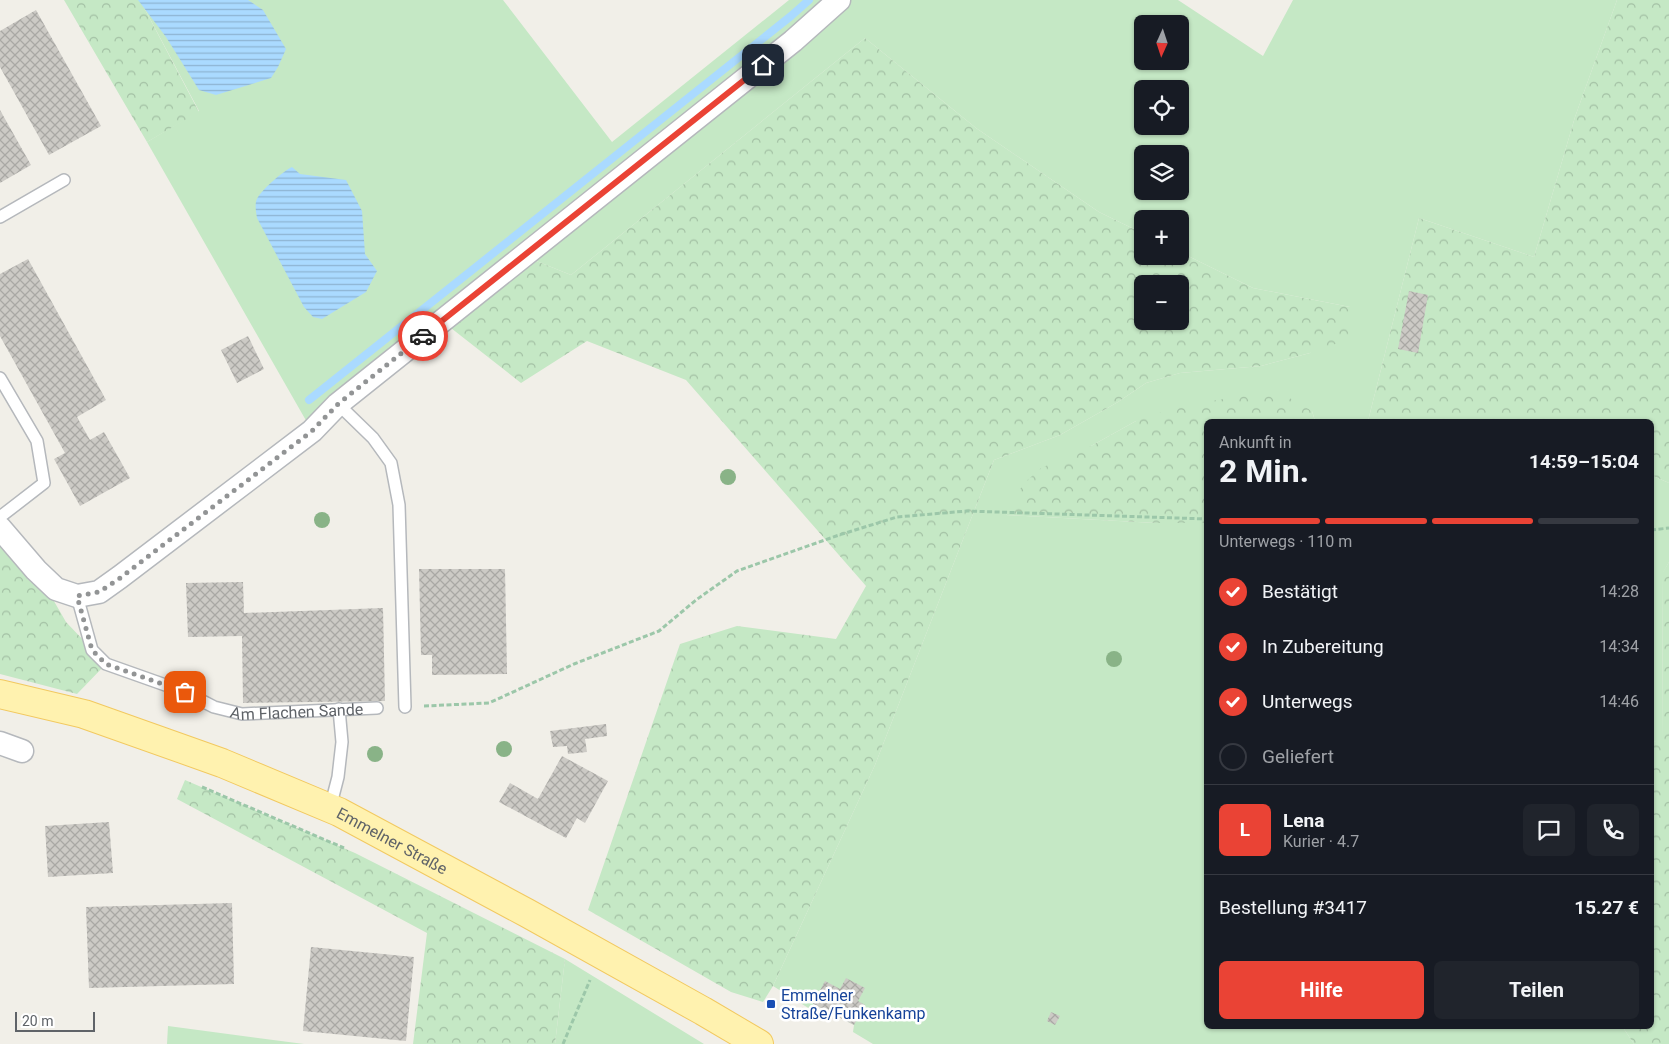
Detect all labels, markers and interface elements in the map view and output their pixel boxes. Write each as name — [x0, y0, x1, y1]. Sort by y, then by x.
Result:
north arrow — [1134, 15, 1189, 70]
map controls — [1134, 15, 1189, 330]
pin — [742, 44, 784, 86]
icon: home — [749, 51, 777, 79]
button: locate — [1134, 80, 1189, 135]
button: layers — [1134, 145, 1189, 200]
button: + — [1134, 210, 1189, 265]
button: − — [1134, 275, 1189, 330]
courier — [398, 311, 448, 361]
icon: car — [409, 322, 437, 350]
text: Ankunft in — [1219, 433, 1292, 452]
text: 14:59–15:04 — [1529, 450, 1639, 473]
text: 2 Min. — [1219, 452, 1309, 490]
text: Unterwegs · 110 m — [1219, 532, 1352, 551]
icon: check — [1219, 578, 1247, 606]
text: Bestätigt — [1262, 580, 1338, 603]
text: 14:28 — [1599, 582, 1639, 601]
icon: check — [1219, 633, 1247, 661]
text: In Zubereitung — [1262, 635, 1384, 658]
text: 14:34 — [1599, 637, 1639, 656]
pin — [164, 671, 206, 713]
icon: bag — [171, 678, 199, 706]
icon: check — [1219, 688, 1247, 716]
text: Unterwegs — [1262, 690, 1353, 713]
text: 14:46 — [1599, 692, 1639, 711]
street label: Am Flachen Sande — [228, 700, 364, 724]
text: Geliefert — [1262, 745, 1334, 768]
street label: Emmelner Straße — [333, 804, 451, 878]
button: chat — [1523, 804, 1575, 856]
button: phone — [1587, 804, 1639, 856]
text: Lena — [1283, 809, 1324, 832]
text: L — [1240, 818, 1250, 841]
text: Kurier · 4.7 — [1283, 832, 1359, 851]
text: Bestellung #3417 — [1219, 896, 1367, 919]
text: 15.27 € — [1574, 896, 1639, 919]
button: Hilfe — [1219, 961, 1424, 1019]
button: Teilen — [1434, 961, 1639, 1019]
place label: Emmelner Straße/Funkenkamp — [781, 986, 926, 1023]
marker: Emmelner Straße/Funkenkamp — [765, 998, 777, 1010]
scale bar — [15, 1009, 95, 1032]
text: 20 m — [22, 1013, 54, 1029]

